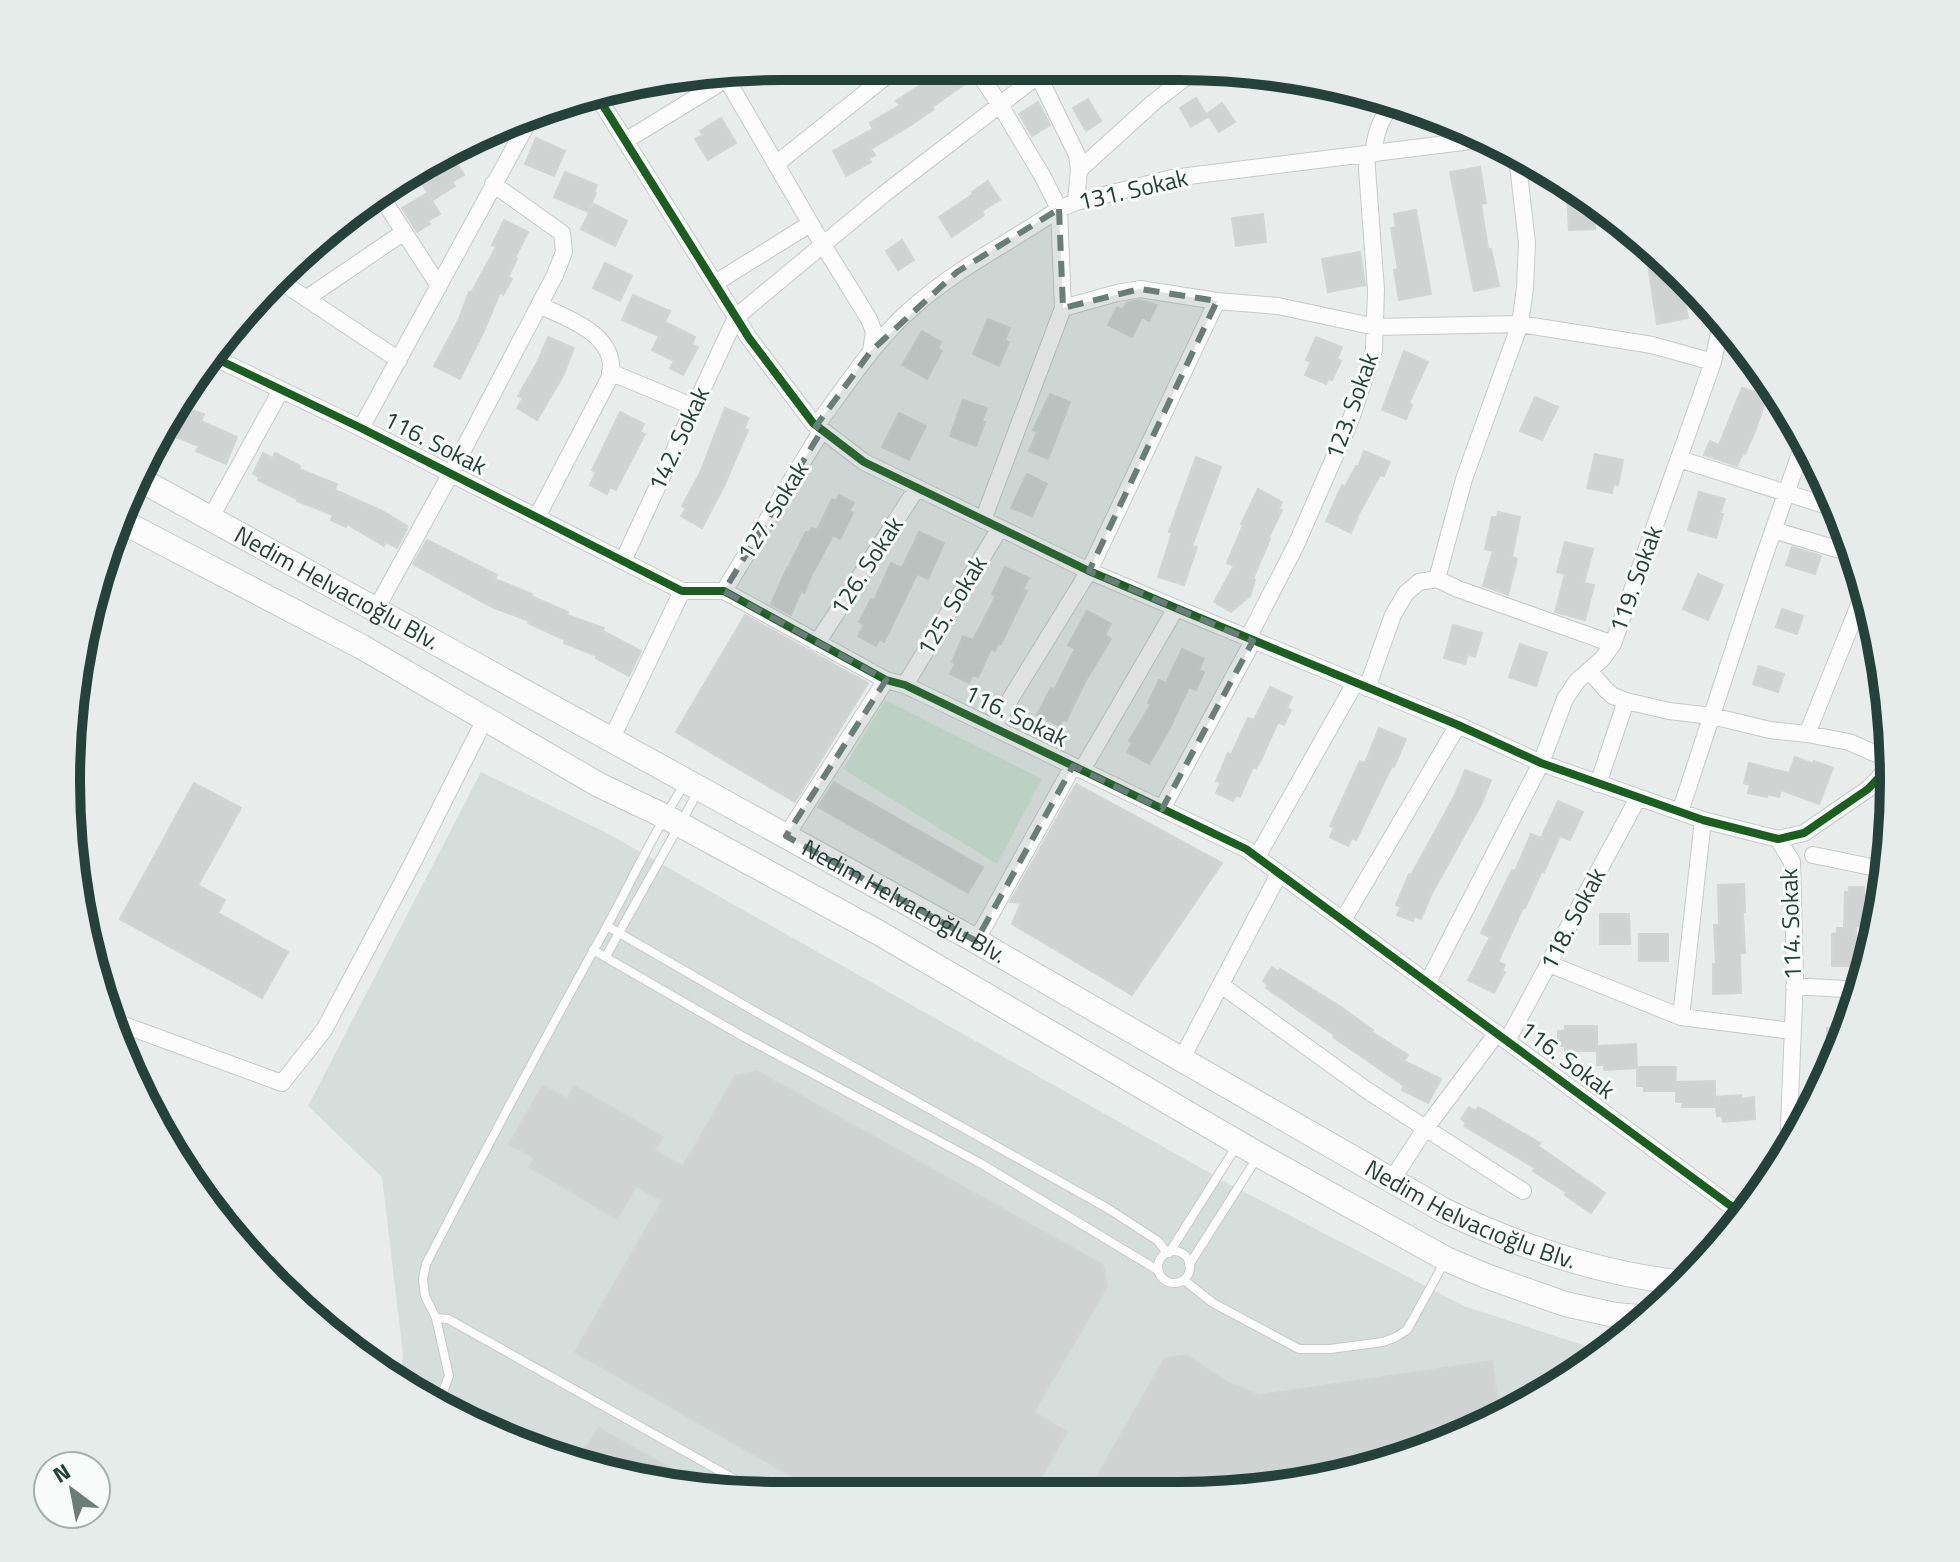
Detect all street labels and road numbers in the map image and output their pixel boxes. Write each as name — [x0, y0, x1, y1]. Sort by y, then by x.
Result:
street label: 131. Sokak — [1074, 159, 1192, 219]
street label: 123. Sokak — [1315, 347, 1387, 464]
street label: 142. Sokak — [638, 380, 718, 497]
street label: 116. Sokak — [378, 401, 494, 484]
street label: 127. Sokak — [727, 453, 817, 567]
street label: 126. Sokak — [821, 509, 912, 622]
street label: Nedim Helvacıoğlu Blv. — [228, 516, 446, 659]
street label: 119. Sokak — [1599, 520, 1671, 637]
street label: 125. Sokak — [907, 548, 996, 663]
street label: 116. Sokak — [958, 675, 1075, 756]
street label: Nedim Helvacıoğlu Blv. — [796, 829, 1014, 972]
street label: 118. Sokak — [1530, 860, 1614, 976]
street label: 114. Sokak — [1770, 867, 1810, 980]
street label: 116. Sokak — [1512, 1011, 1623, 1107]
street label: Nedim Helvacıoğlu Blv. — [1359, 1150, 1580, 1278]

